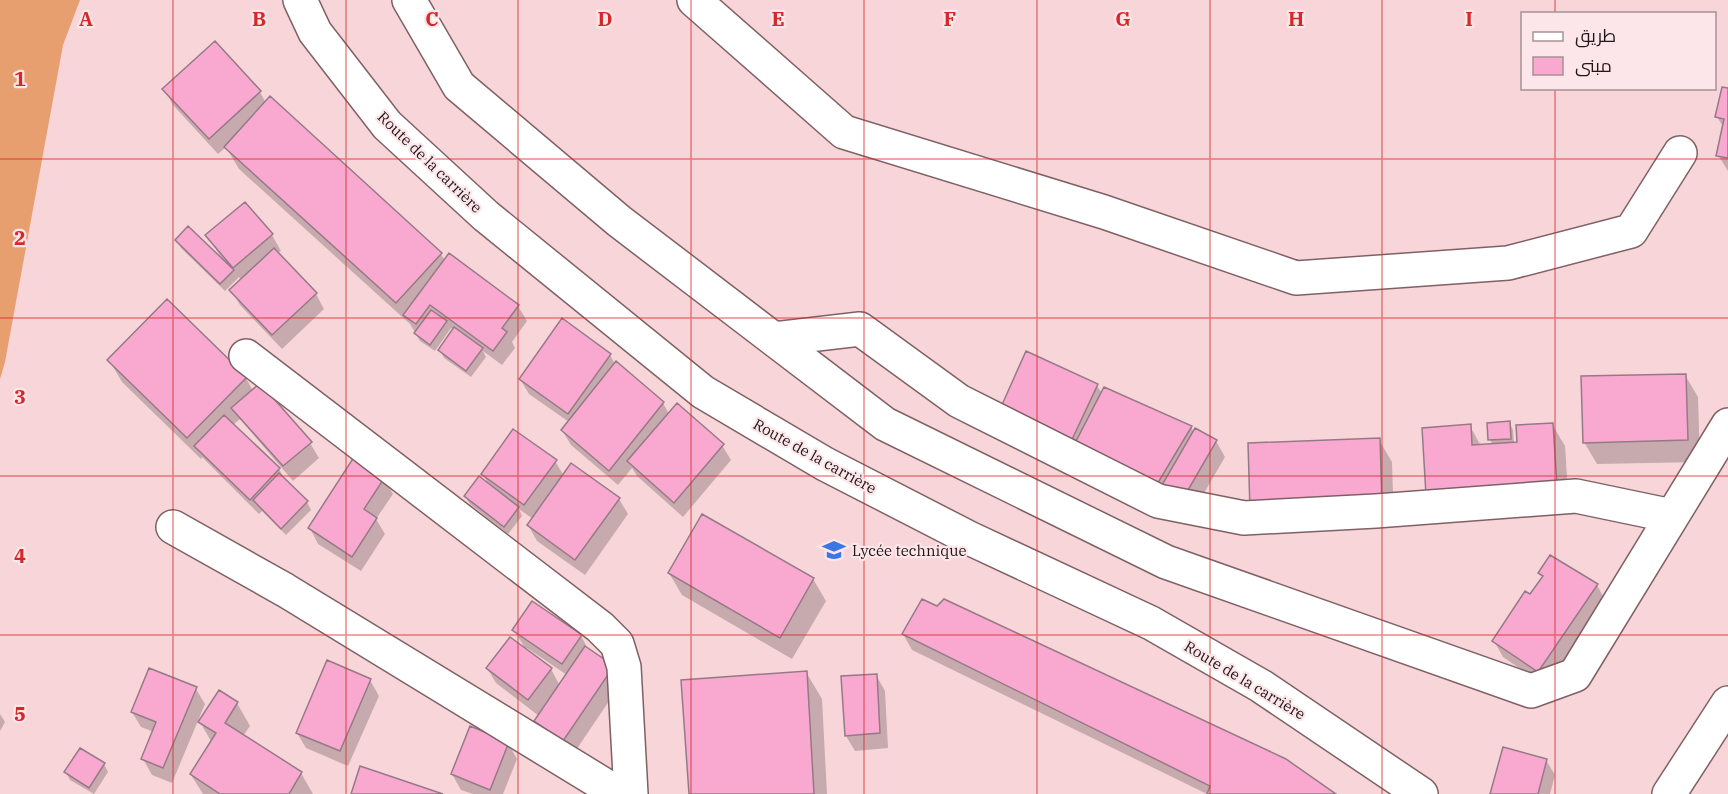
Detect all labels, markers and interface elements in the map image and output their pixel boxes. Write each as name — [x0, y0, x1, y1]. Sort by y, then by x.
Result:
text: A — [79, 5, 93, 32]
text: B — [252, 5, 266, 32]
text: C — [425, 5, 439, 32]
text: D — [597, 5, 613, 32]
text: E — [771, 5, 785, 32]
text: F — [944, 5, 956, 32]
text: G — [1115, 5, 1131, 32]
text: H — [1288, 5, 1304, 32]
text: I — [1465, 5, 1473, 32]
legend — [1521, 12, 1716, 90]
text: طريق — [1575, 24, 1616, 48]
text: مبنى — [1575, 54, 1612, 77]
text: 1 — [14, 65, 26, 92]
street label: Route de la carrière — [374, 107, 486, 217]
text: 2 — [14, 224, 26, 251]
text: 3 — [14, 383, 26, 410]
street label: Route de la carrière — [750, 414, 880, 498]
school or university icon: Lycée technique — [821, 537, 847, 563]
place label: Lycée technique — [852, 541, 967, 560]
text: 4 — [14, 542, 26, 569]
street label: Route de la carrière — [1181, 636, 1309, 724]
text: 5 — [14, 700, 26, 727]

